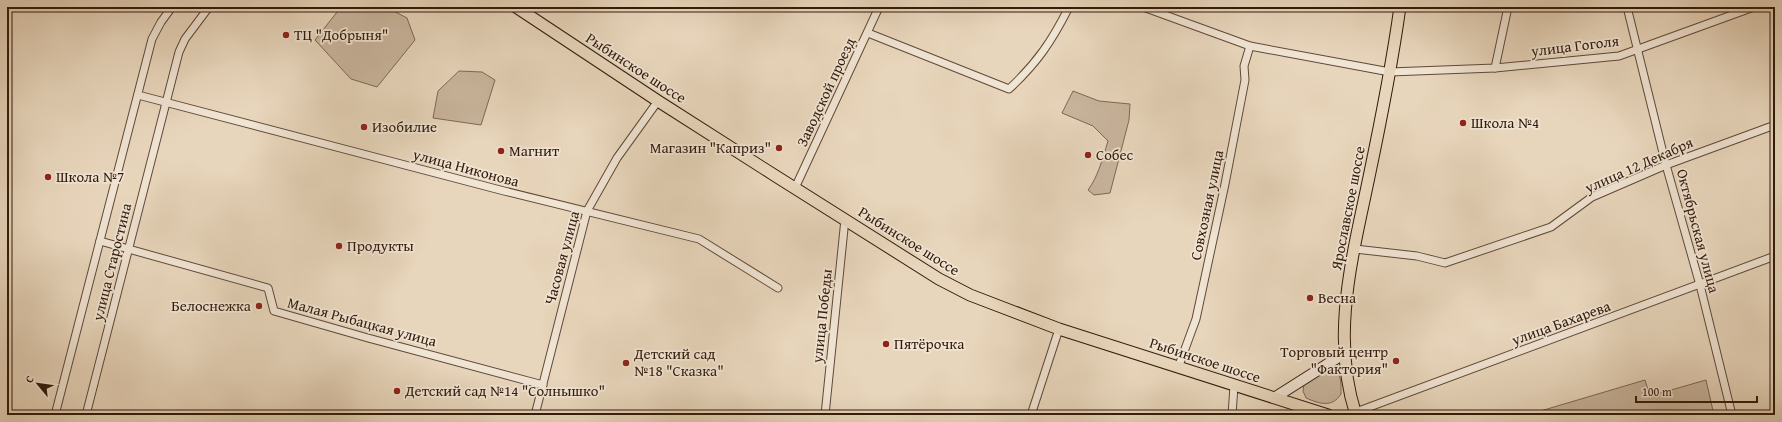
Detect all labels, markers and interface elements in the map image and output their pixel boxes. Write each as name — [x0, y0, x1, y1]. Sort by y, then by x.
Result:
place label: ТЦ "Добрыня" — [294, 24, 388, 45]
street label: Рыбинское шоссе — [582, 27, 691, 108]
marker: ТЦ "Добрыня" — [281, 30, 291, 40]
street label: улица Гоголя — [1529, 30, 1621, 61]
street label: Заводской проезд — [791, 34, 860, 150]
place label: Школа №4 — [1471, 112, 1539, 133]
place label: Изобилие — [372, 116, 437, 137]
marker: Школа №4 — [1458, 118, 1468, 128]
marker: Изобилие — [359, 122, 369, 132]
street label: улица 12 Декабря — [1580, 131, 1697, 198]
place label: Магазин "Каприз" — [650, 137, 771, 158]
place label: Магнит — [509, 140, 560, 161]
street label: улица Никонова — [410, 143, 522, 192]
marker: Магазин "Каприз" — [774, 143, 784, 153]
place label: Собес — [1096, 144, 1134, 165]
street label: Ярославское шоссе — [1325, 144, 1370, 273]
marker: Магнит — [496, 146, 506, 156]
street label: Совхозная улица — [1185, 147, 1229, 262]
marker: Собес — [1083, 150, 1093, 160]
place label: Школа №7 — [56, 166, 124, 187]
street label: Октябрьская улица — [1672, 166, 1725, 296]
marker: Школа №7 — [43, 172, 53, 182]
street label: улица Старостина — [86, 200, 137, 324]
street label: Рыбинское шоссе — [855, 201, 964, 280]
street label: Часовая улица — [539, 208, 584, 307]
place label: Продукты — [347, 235, 414, 256]
marker: Продукты — [334, 241, 344, 251]
street label: улица Победы — [806, 267, 837, 365]
place label: Весна — [1318, 287, 1357, 308]
street label: Малая Рыбацкая улица — [285, 292, 440, 352]
marker: Весна — [1305, 293, 1315, 303]
place label: Белоснежка — [171, 295, 252, 316]
street label: улица Бахарева — [1508, 295, 1614, 350]
marker: Белоснежка — [254, 301, 264, 311]
street label: Рыбинское шоссе — [1147, 332, 1263, 387]
place label: Пятёрочка — [894, 333, 965, 354]
marker: Пятёрочка — [881, 339, 891, 349]
place label: Торговый центр "Фактория" — [1280, 341, 1388, 379]
place label: Детский сад №18 "Сказка" — [633, 343, 724, 381]
marker: Торговый центр "Фактория" — [1391, 356, 1401, 366]
marker: Детский сад №18 "Сказка" — [621, 358, 631, 368]
north arrow — [18, 364, 58, 404]
text: С — [21, 373, 38, 386]
scale bar — [1636, 378, 1757, 404]
place label: Детский сад №14 "Солнышко" — [404, 380, 605, 401]
text: 100 m — [1642, 383, 1672, 400]
marker: Детский сад №14 "Солнышко" — [392, 386, 402, 396]

